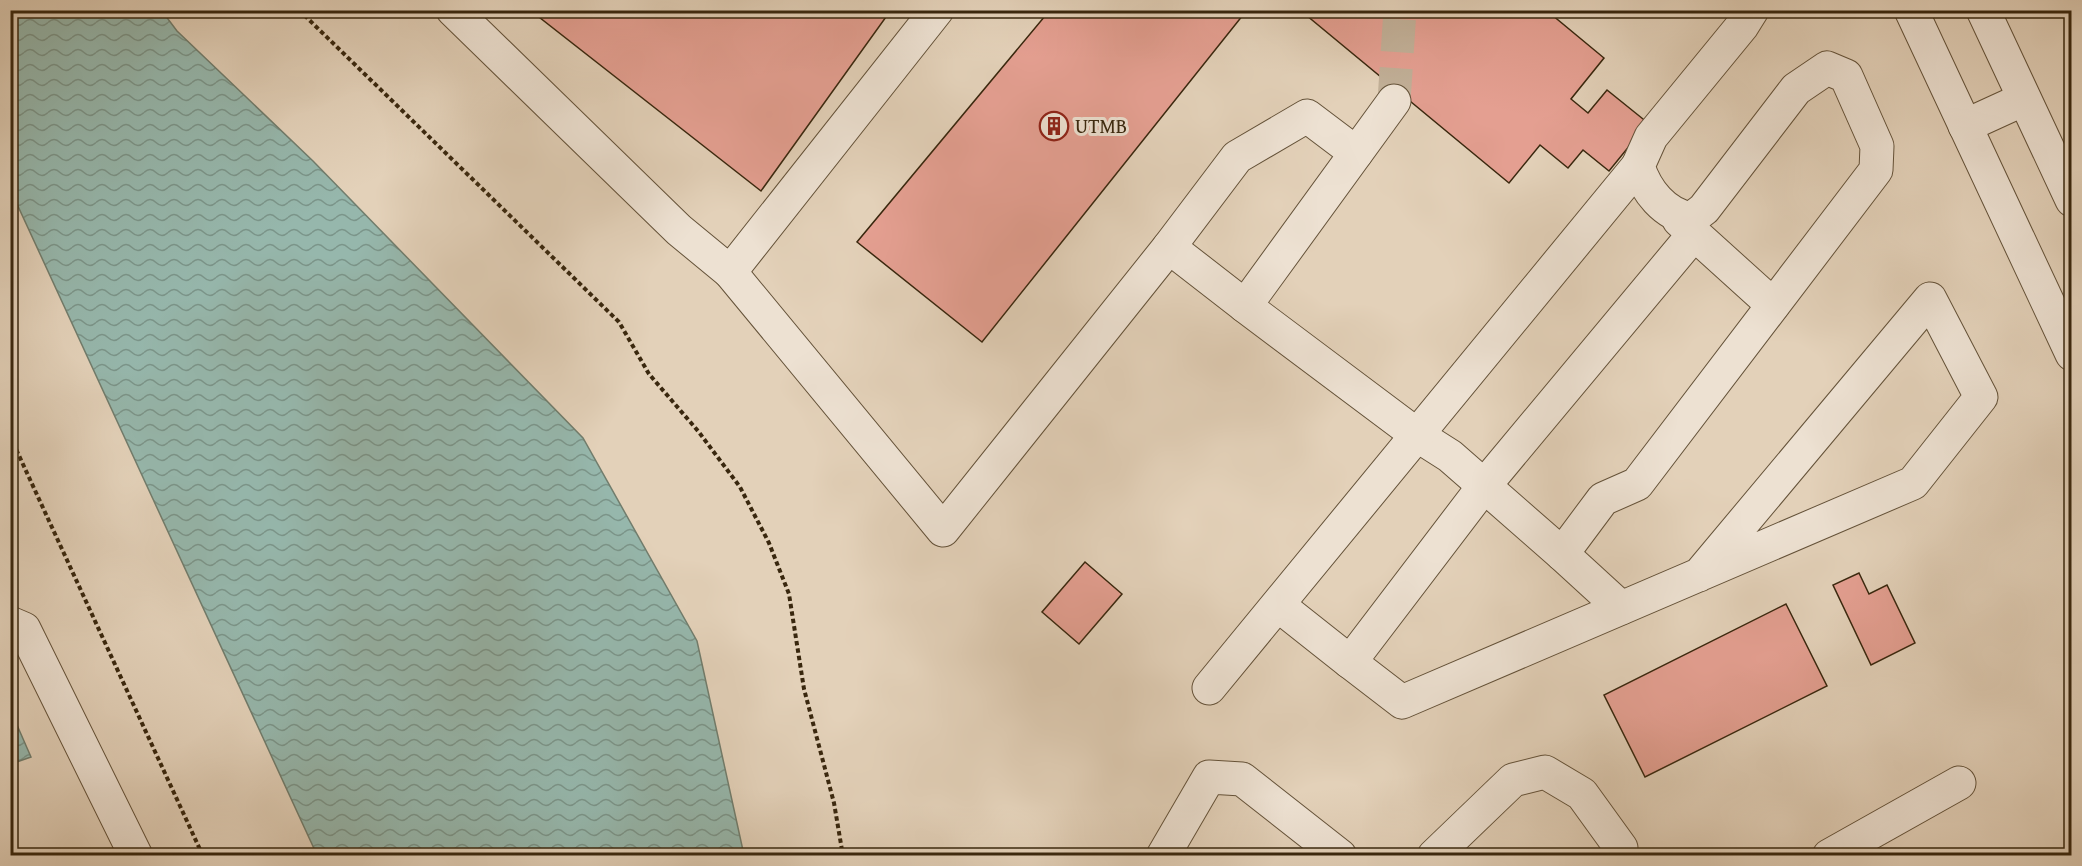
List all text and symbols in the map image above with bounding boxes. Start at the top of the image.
building icon: UTMB [1038,110,1070,142]
place label: UTMB [1075,111,1127,140]

